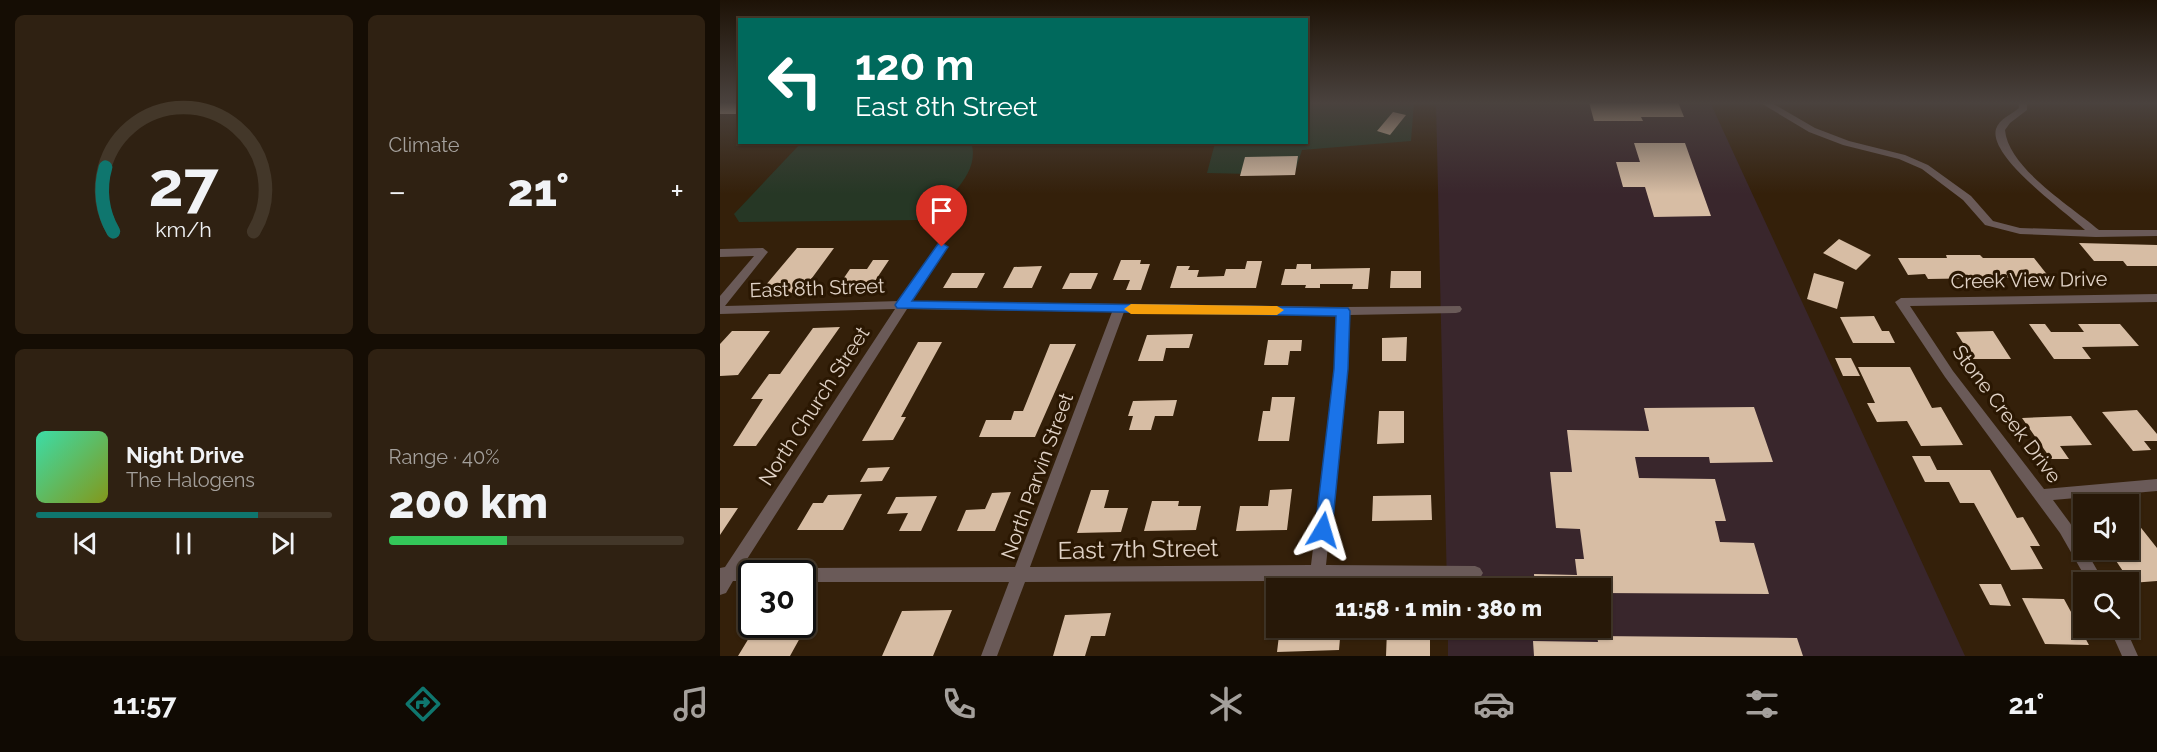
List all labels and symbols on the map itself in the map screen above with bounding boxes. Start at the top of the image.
pin [916,185,967,247]
street label: Creek View Drive [1950,267,2108,293]
street label: East 8th Street [749,274,885,302]
street label: North Church Street [754,322,875,490]
street label: Stone Creek Drive [1947,340,2067,488]
street label: North Parvin Street [996,389,1078,562]
position arrow [1291,498,1355,562]
street label: East 7th Street [1057,533,1219,565]
speed limit sign: 30 [738,560,816,638]

